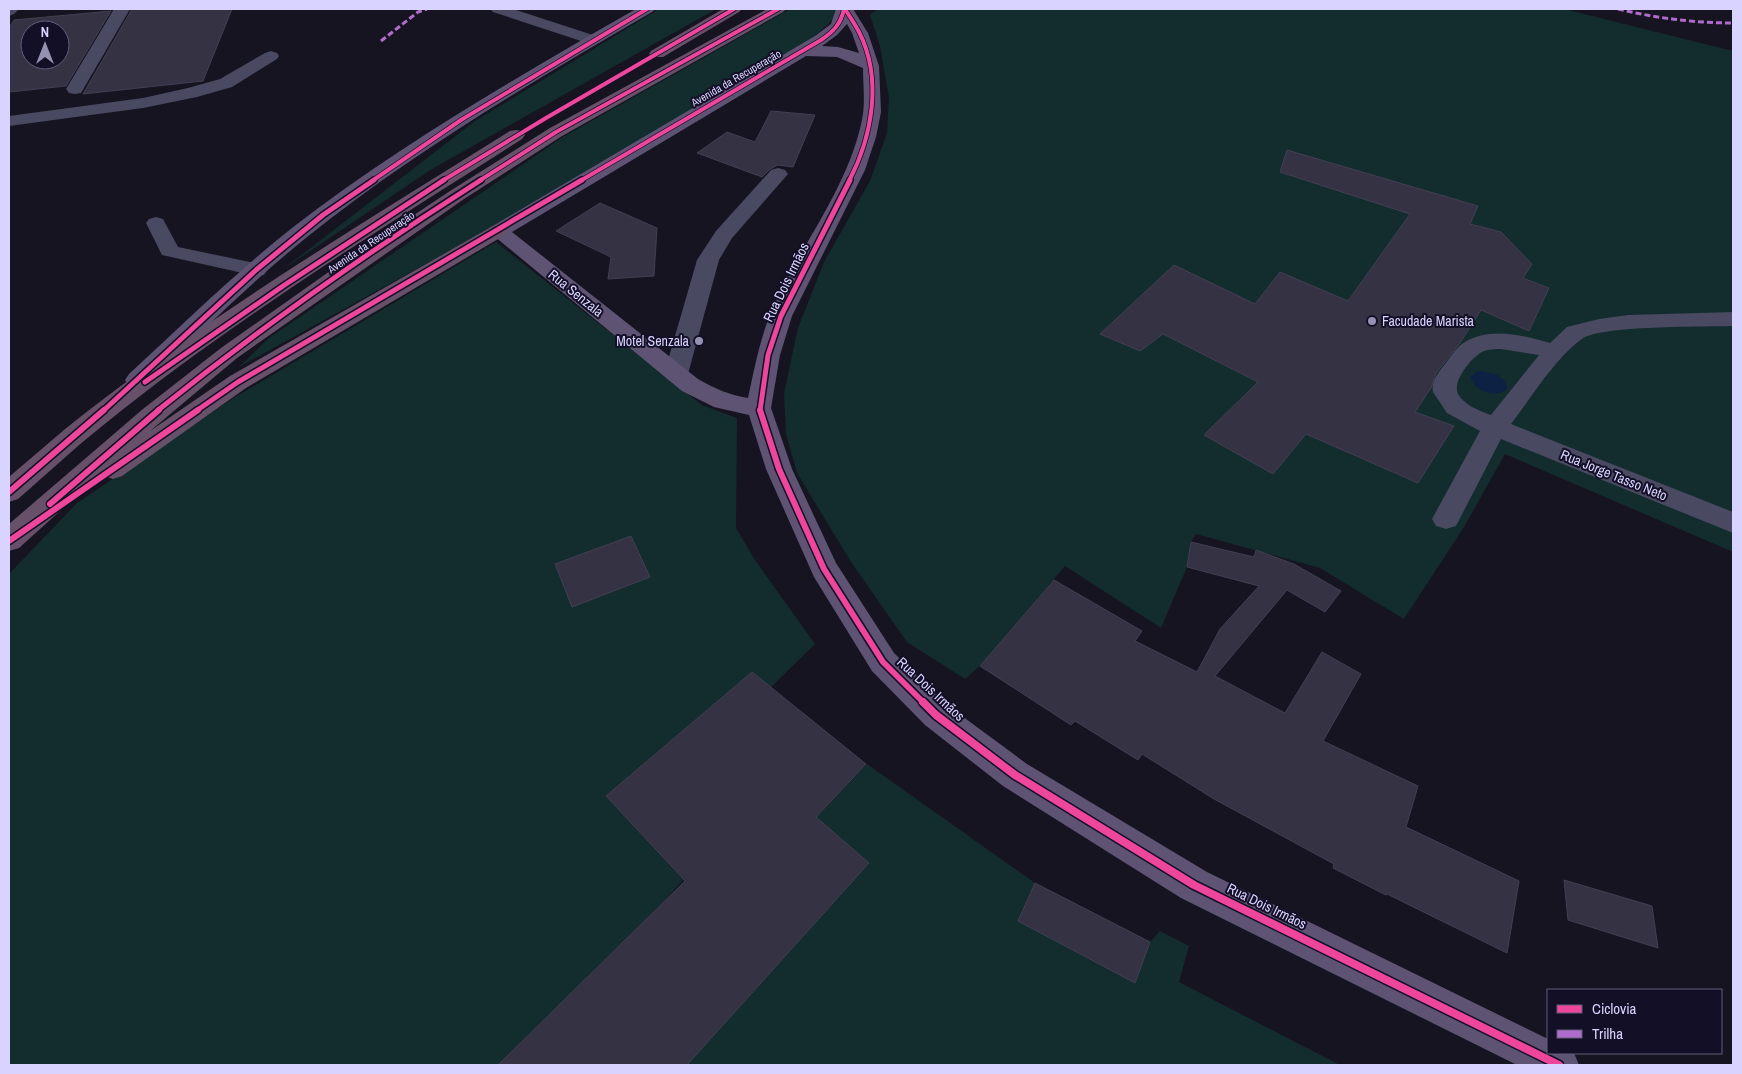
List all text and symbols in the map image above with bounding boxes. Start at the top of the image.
north arrow [20,20,70,70]
text: N [41,23,49,41]
street label: Avenida da Recuperação [688,47,784,110]
street label: Avenida da Recuperação [324,208,417,277]
street label: Rua Dois Irmãos [759,239,813,325]
street label: Rua Senzala [545,265,608,321]
place label: Facudade Marista [1382,312,1475,330]
marker: Facudade Marista [1366,315,1378,327]
place label: Motel Senzala [616,332,690,350]
marker: Motel Senzala [693,335,705,347]
street label: Rua Jorge Tasso Neto [1558,445,1670,505]
street label: Rua Dois Irmãos [893,653,969,725]
street label: Rua Dois Irmãos [1224,879,1310,933]
legend [1547,989,1722,1054]
text: Ciclovia [1592,998,1637,1019]
text: Trilha [1592,1023,1623,1044]

